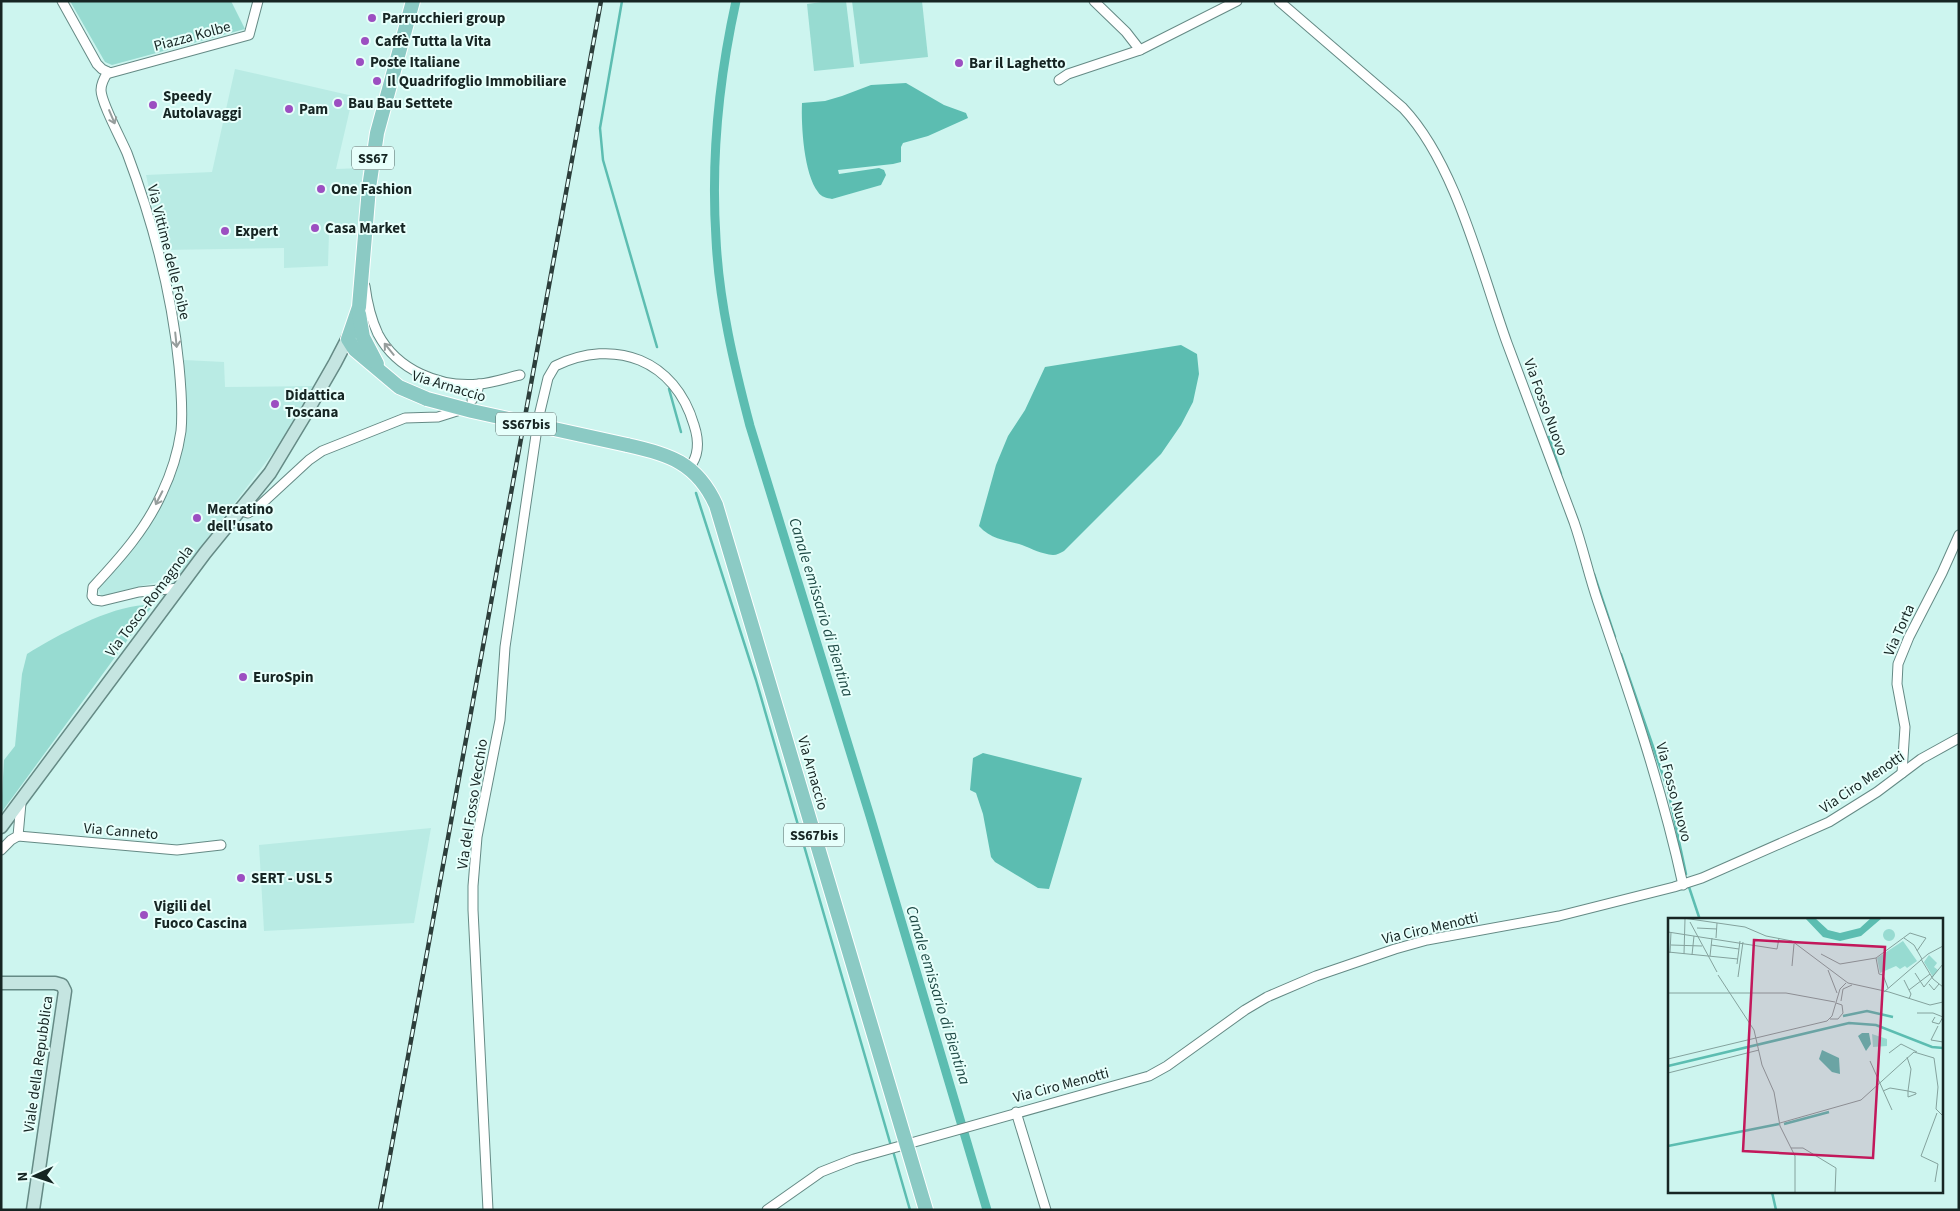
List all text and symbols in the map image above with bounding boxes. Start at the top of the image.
place label: Parrucchieri group [382,8,506,29]
marker: Parrucchieri group [366,12,378,24]
street label: Piazza Kolbe [151,16,233,57]
place label: Caffè Tutta la Vita [375,31,491,52]
marker: Caffè Tutta la Vita [359,35,371,47]
place label: Poste Italiane [370,52,460,73]
place label: Bar il Laghetto [969,53,1066,74]
marker: Poste Italiane [354,56,366,68]
marker: Bar il Laghetto [953,57,965,69]
place label: Il Quadrifoglio Immobiliare [387,71,567,92]
marker: Il Quadrifoglio Immobiliare [371,75,383,87]
place label: Speedy Autolavaggi [162,86,242,124]
place label: Bau Bau Settete [348,93,453,114]
marker: Bau Bau Settete [332,97,344,109]
marker: Speedy Autolavaggi [147,99,159,111]
place label: Pam [299,99,328,120]
marker: Pam [283,103,295,115]
one-way arrow [107,109,117,124]
road number: SS67 [352,146,394,170]
place label: One Fashion [331,179,412,200]
street label: Via Vittime delle Foibe [142,182,195,322]
marker: One Fashion [315,183,327,195]
place label: Casa Market [325,218,406,239]
place label: Expert [235,221,279,242]
marker: Casa Market [309,222,321,234]
marker: Expert [219,225,231,237]
one-way arrow [171,332,181,348]
one-way arrow [383,343,394,356]
street label: Via Fosso Nuovo [1518,356,1573,459]
street label: Via Arnaccio [409,365,488,408]
place label: Didattica Toscana [285,385,345,423]
marker: Didattica Toscana [269,398,281,410]
road number: SS67bis [496,412,556,436]
one-way arrow [154,491,164,506]
place label: Mercatino dell'usato [207,499,273,537]
marker: Mercatino dell'usato [191,512,203,524]
water label: Canale emissario di Bientina [783,515,859,700]
street label: Via Tosco-Romagnola [101,541,198,661]
street label: Via Torta [1879,601,1920,659]
place label: EuroSpin [253,667,314,688]
marker: EuroSpin [237,671,249,683]
street label: Via Arnaccio [792,734,833,813]
street label: Via del Fosso Vecchio [452,737,493,871]
street label: Via Fosso Nuovo [1650,740,1697,844]
street label: Via Ciro Menotti [1816,746,1909,819]
street label: Via Canneto [83,818,159,845]
road number: SS67bis [784,824,844,846]
place label: SERT - USL 5 [251,868,333,889]
marker: SERT - USL 5 [235,872,247,884]
place label: Vigili del Fuoco Cascina [153,896,247,934]
water label: Canale emissario di Bientina [900,903,976,1088]
street label: Via Ciro Menotti [1380,907,1480,950]
marker: Vigili del Fuoco Cascina [138,909,150,921]
inset map [1668,918,1942,1194]
street label: Viale della Repubblica [19,994,58,1134]
street label: Via Ciro Menotti [1011,1063,1111,1108]
north arrow [10,1151,60,1201]
text: N [13,1171,33,1182]

